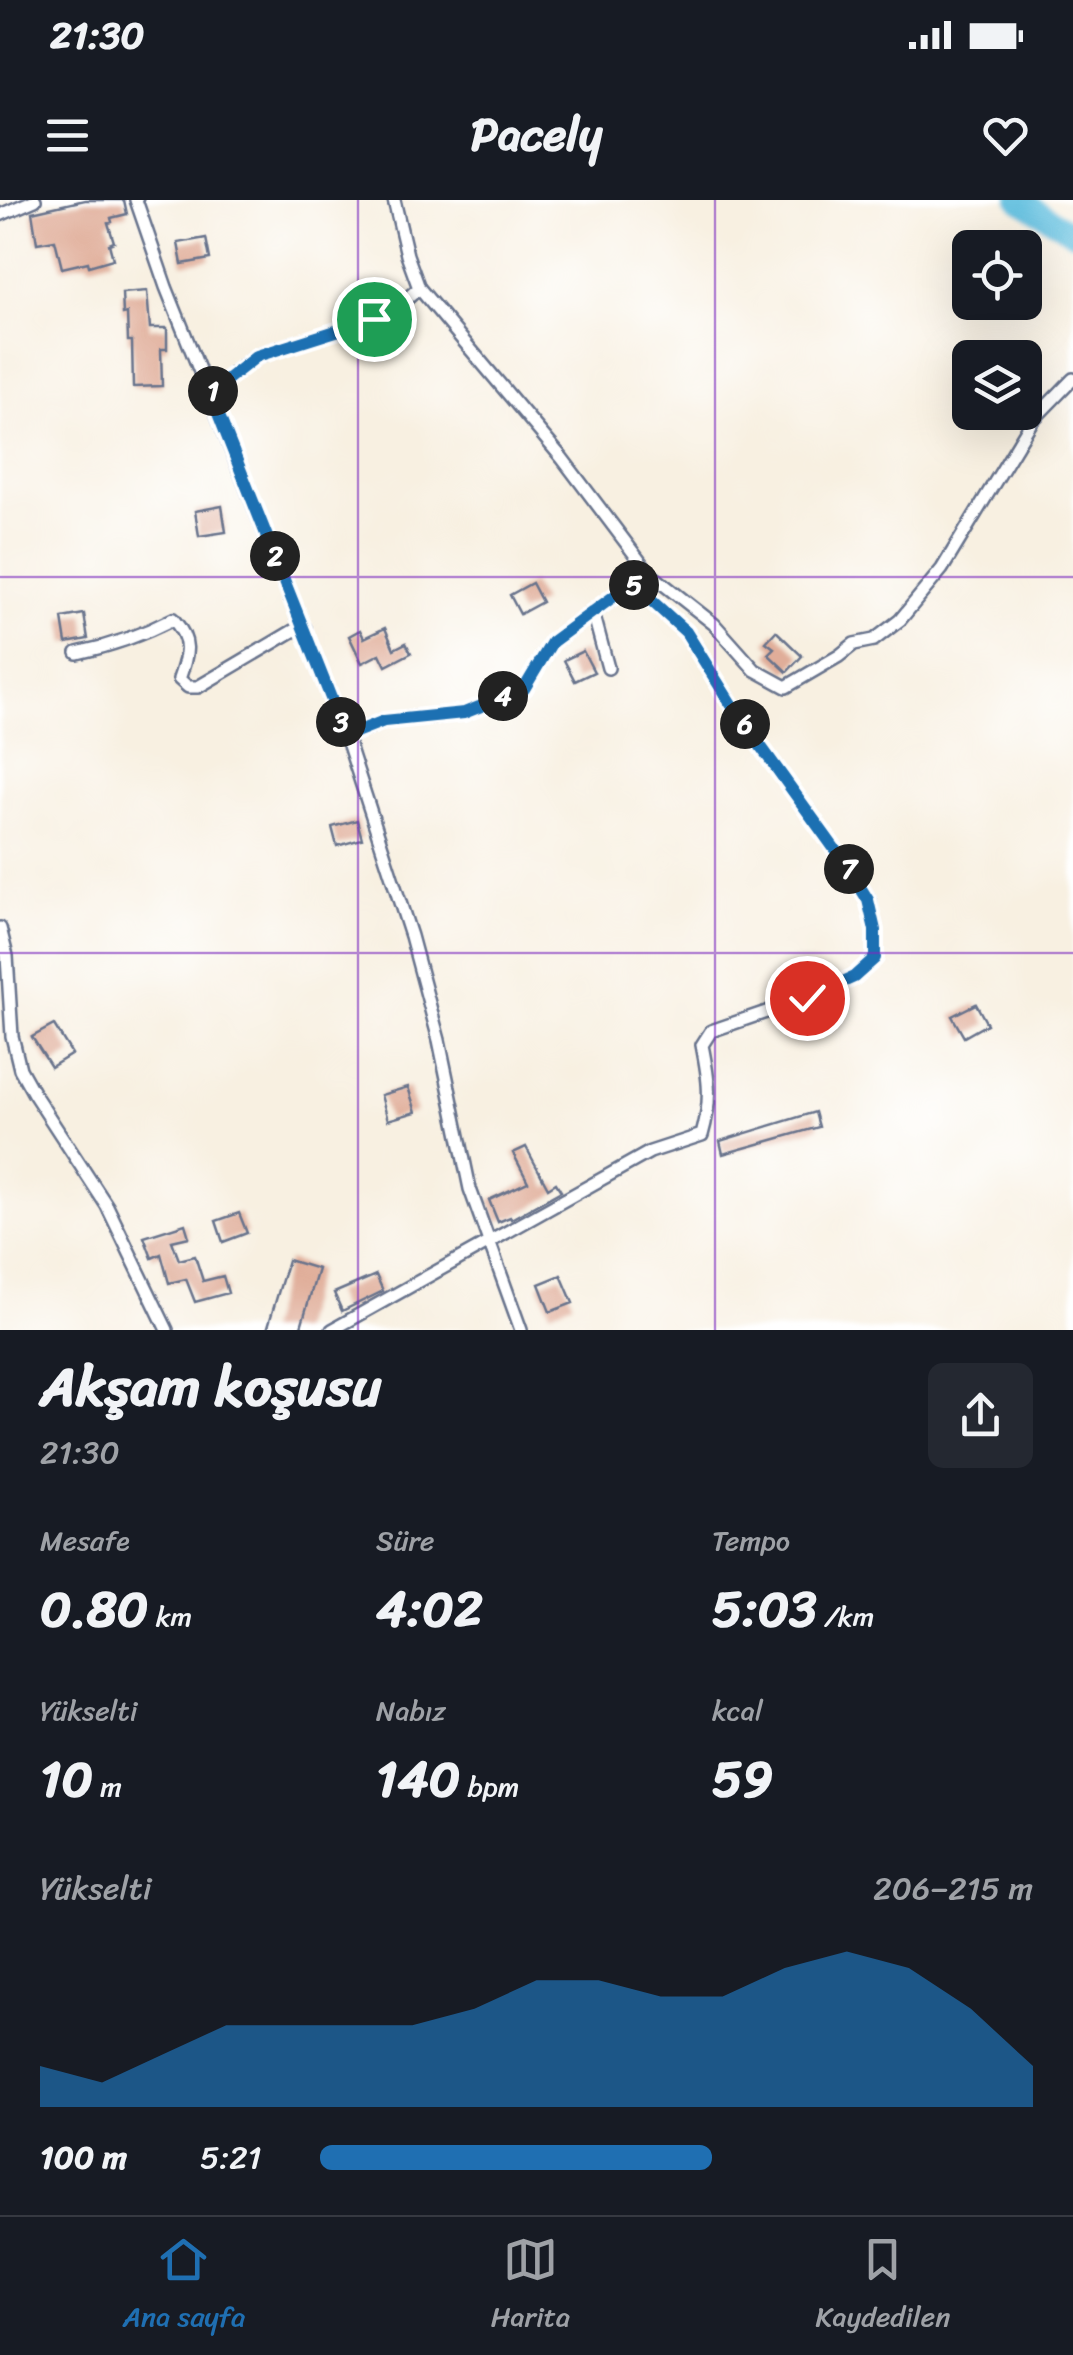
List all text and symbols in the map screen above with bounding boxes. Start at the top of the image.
text: 21:30 [50,2,145,69]
text: Pacely [471,95,602,175]
icon: menu [40,108,95,163]
icon: heart [978,108,1033,163]
map controls [952,230,1042,430]
button: locate [952,230,1042,320]
pin [332,277,417,362]
icon: arrive [347,292,402,347]
button: layers [952,340,1042,430]
pin: 1 [188,366,238,416]
text: 1 [207,366,219,415]
pin: 2 [250,531,300,581]
text: 2 [267,531,283,580]
pin: 5 [609,560,659,610]
text: 5 [625,560,643,609]
pin: 4 [478,671,528,721]
text: 4 [494,671,512,720]
pin: 3 [316,697,366,747]
text: 3 [333,697,349,746]
pin: 6 [720,699,770,749]
text: 6 [737,699,753,748]
pin: 7 [824,844,874,894]
text: 7 [841,844,857,893]
pin [765,956,850,1041]
icon: check [780,971,835,1026]
text: Akşam koşusu [40,1338,381,1435]
button: share [928,1363,1033,1468]
text: 21:30 [40,1424,120,1481]
text: Mesafe [40,1516,130,1565]
text: Süre [376,1516,434,1565]
text: Tempo [712,1516,790,1565]
text: 0.80 [40,1565,148,1654]
text: 4:02 [376,1565,483,1654]
text: 5:03 [712,1565,817,1654]
text: km [148,1592,192,1641]
text: /km [817,1592,874,1641]
text: Yükselti [40,1686,138,1735]
text: Nabız [376,1686,446,1735]
text: kcal [712,1686,763,1735]
text: 10 [40,1735,93,1824]
text: 140 [376,1735,460,1824]
text: 59 [712,1735,773,1824]
text: m [93,1762,122,1811]
text: bpm [460,1762,519,1811]
text: Yükselti [40,1860,152,1917]
text: 206–215 m [873,1860,1033,1917]
text: 100 m [40,2129,127,2186]
text: 5:21 [200,2129,261,2186]
tab: Ana sayfa [123,2232,245,2341]
tab: Harita [491,2232,570,2341]
tab: Kaydedilen [816,2232,950,2341]

